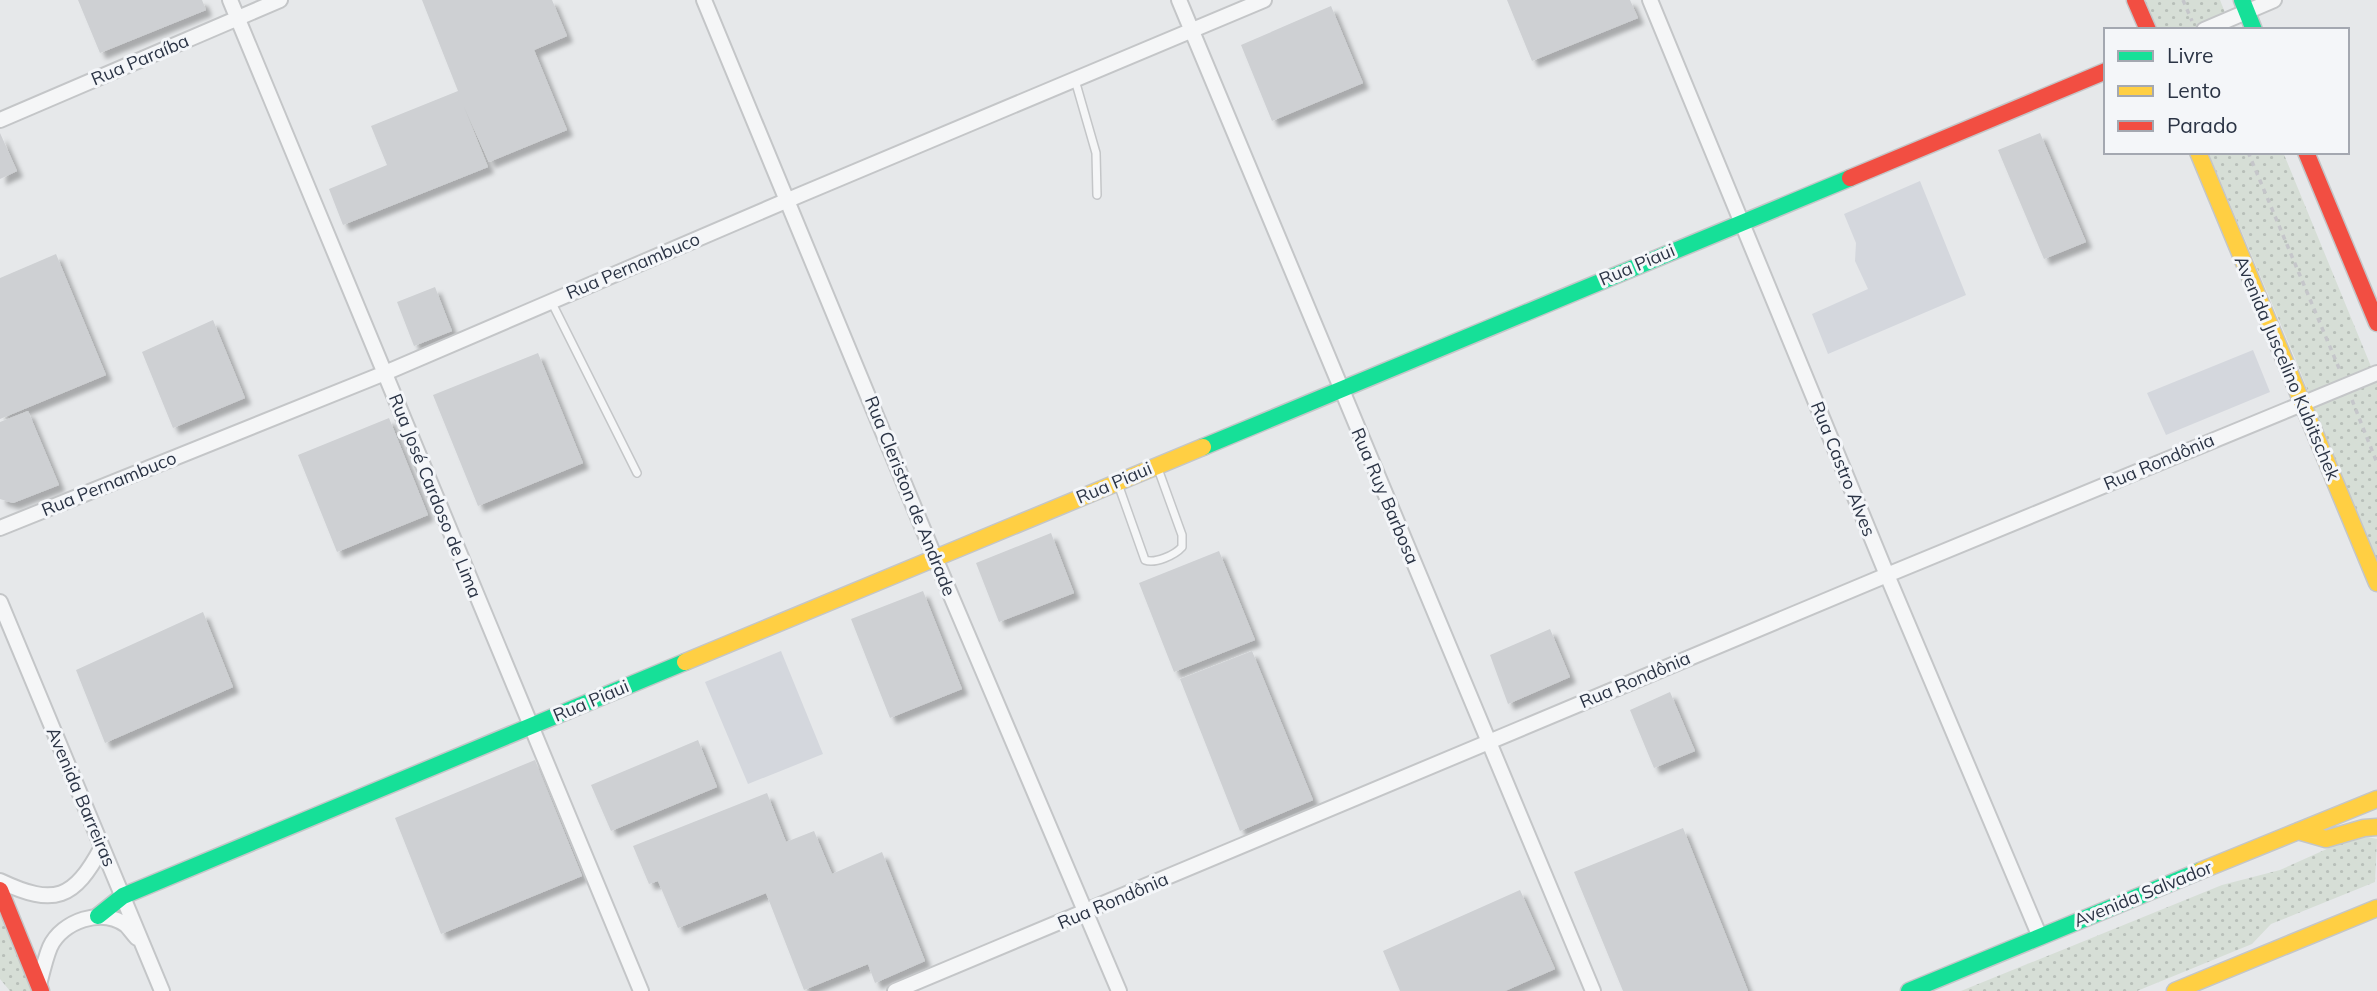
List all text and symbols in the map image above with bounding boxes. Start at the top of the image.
legend [2104,28,2349,154]
street label: Rua Paraíba [88,29,192,90]
text: Livre [2167,42,2214,68]
text: Lento [2167,77,2221,103]
text: Parado [2167,112,2237,138]
street label: Rua Pernambuco [562,227,703,304]
street label: Rua Piaui [1596,238,1678,291]
street label: Avenida Juscelino Kubitschek [2230,252,2345,484]
street label: Rua José Cardoso de Lima [384,390,487,601]
street label: Rua Cleriston de Andrade [860,392,961,599]
street label: Rua Castro Alves [1806,398,1881,540]
street label: Rua Ruy Barbosa [1346,424,1425,567]
street label: Rua Rondônia [2100,428,2218,495]
street label: Rua Pernambuco [38,446,180,521]
street label: Rua Piaui [1073,456,1155,509]
street label: Rua Rondônia [1576,646,1694,713]
street label: Rua Piaui [550,674,632,727]
street label: Avenida Barreiras [42,724,121,870]
street label: Avenida Salvador [2070,855,2216,932]
street label: Rua Rondônia [1054,867,1172,934]

